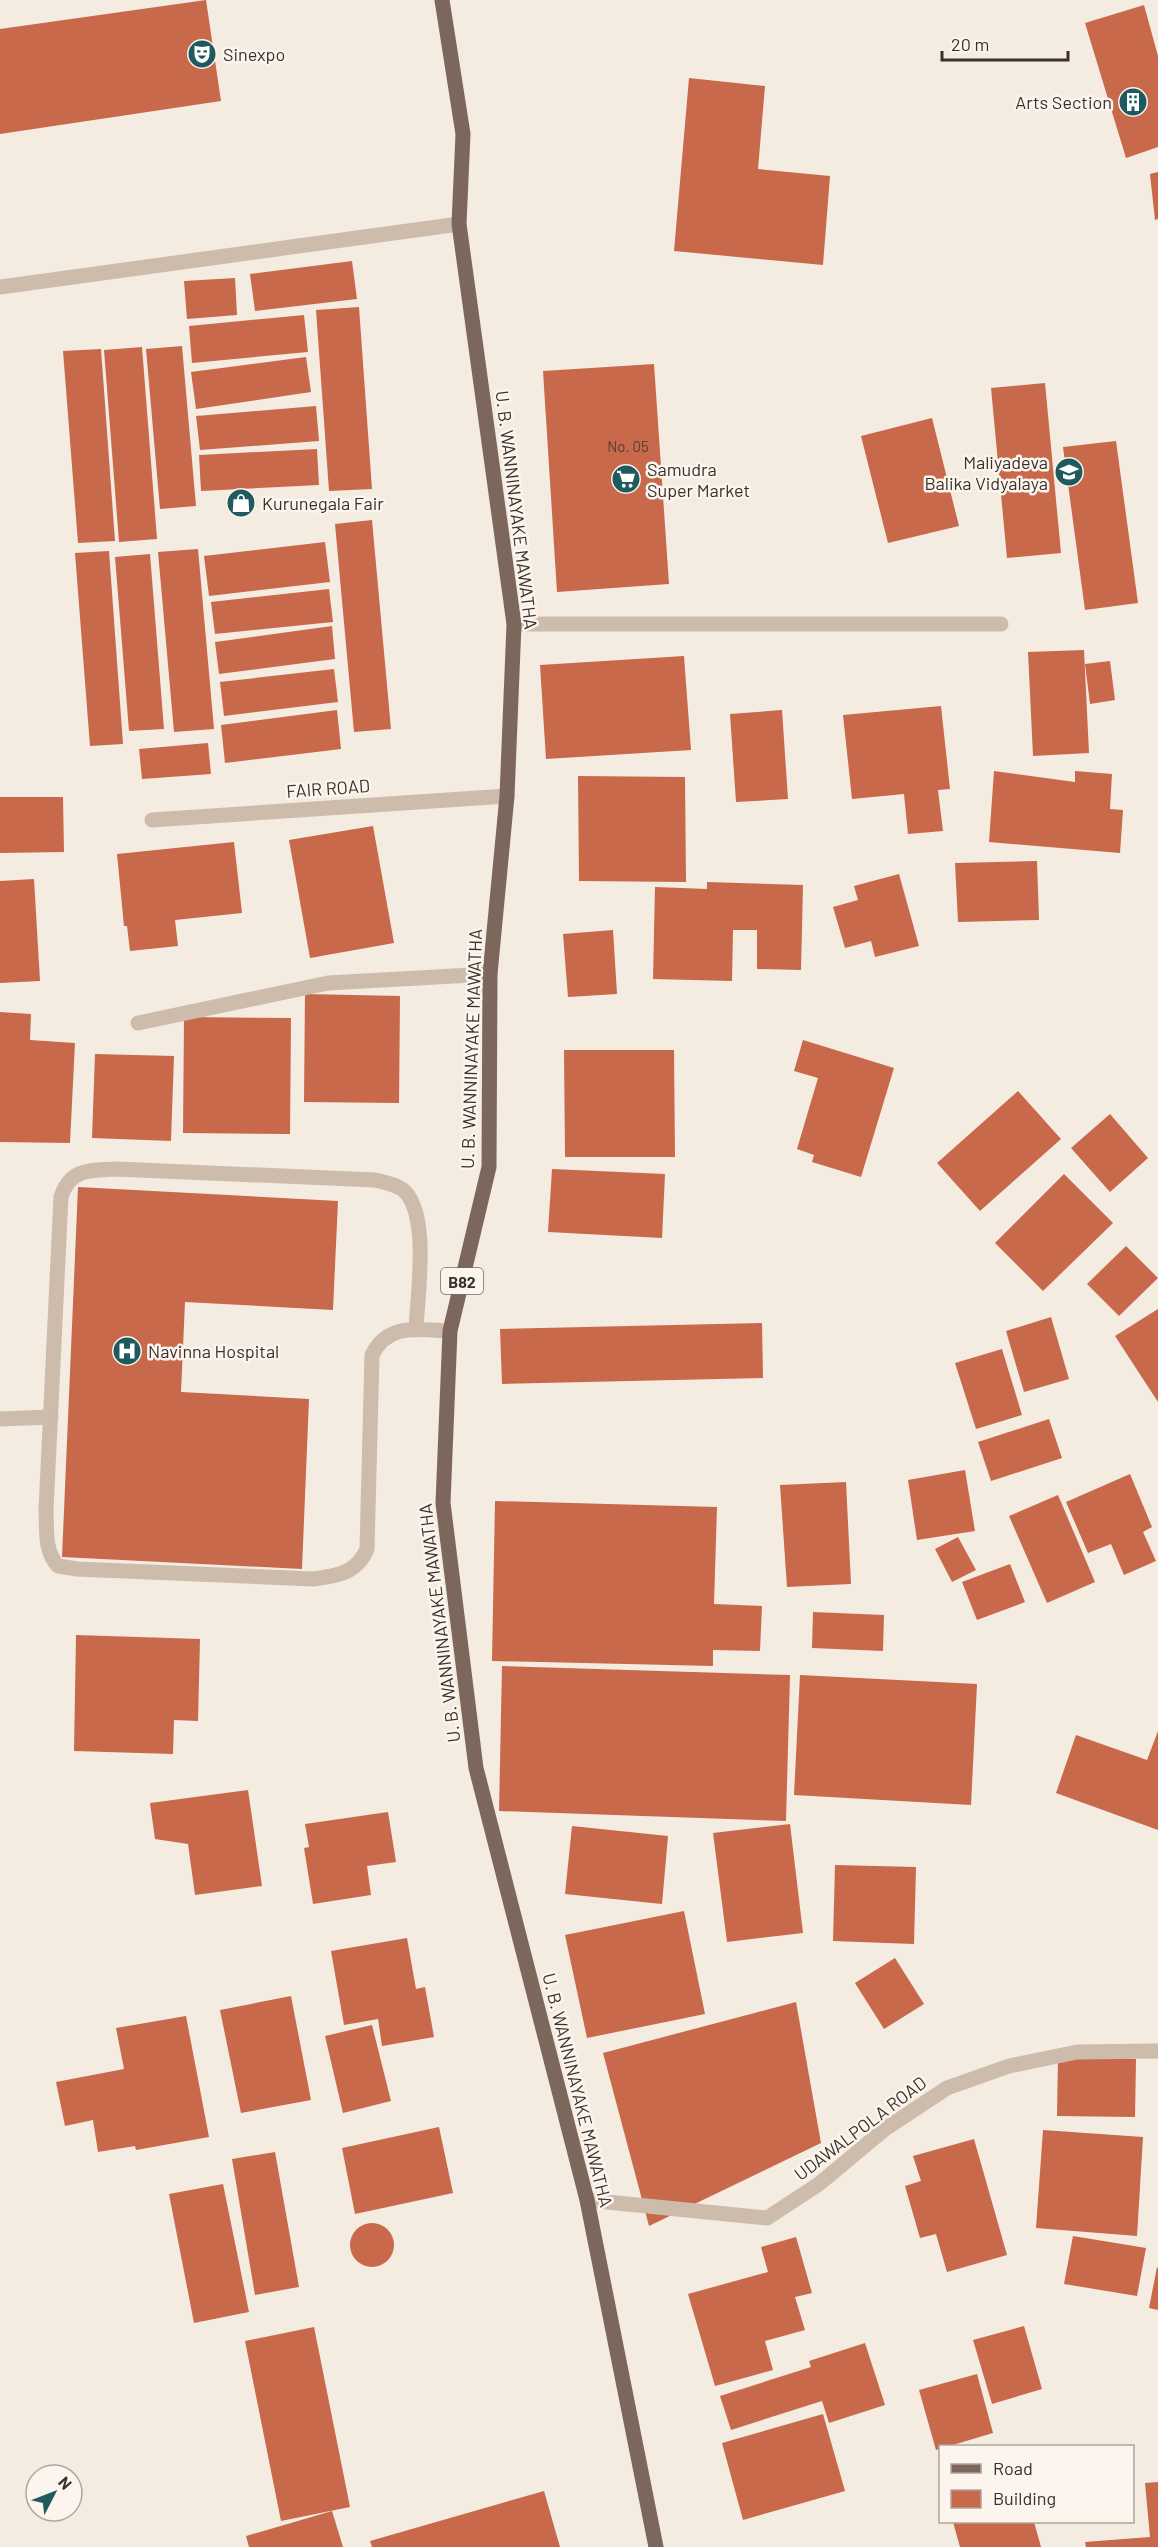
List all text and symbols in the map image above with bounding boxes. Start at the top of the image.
scale bar [942,24,1068,62]
text: 20 m [951,33,989,55]
theatre icon: Sinexpo [186,38,218,70]
place label: Sinexpo [223,43,285,65]
building icon: Arts Section [1117,86,1149,118]
place label: Arts Section [1015,91,1112,113]
street label: U. B. WANNINAYAKE MAWATHA [491,389,543,631]
house number: No. 05 [607,437,649,455]
place label: Maliyadeva Balika Vidyalaya [924,451,1048,494]
school or university icon: Maliyadeva Balika Vidyalaya [1053,456,1085,488]
place label: Samudra Super Market [647,458,750,501]
supermarket icon: Samudra Super Market [610,463,642,495]
shop icon: Kurunegala Fair [225,487,257,519]
place label: Kurunegala Fair [262,492,384,514]
street label: FAIR ROAD [285,774,371,802]
street label: U. B. WANNINAYAKE MAWATHA [456,928,486,1169]
road number: B82 [441,1268,483,1294]
hospital icon: Navinna Hospital [111,1335,143,1367]
place label: Navinna Hospital [148,1340,279,1362]
street label: U. B. WANNINAYAKE MAWATHA [413,1502,465,1744]
street label: U. B. WANNINAYAKE MAWATHA [538,1971,618,2209]
street label: UDAWALPOLA ROAD [790,2071,930,2185]
legend [939,2445,1134,2523]
text: Road [993,2457,1033,2479]
north arrow [24,2463,84,2523]
text: N [55,2472,76,2493]
text: Building [993,2487,1056,2509]

